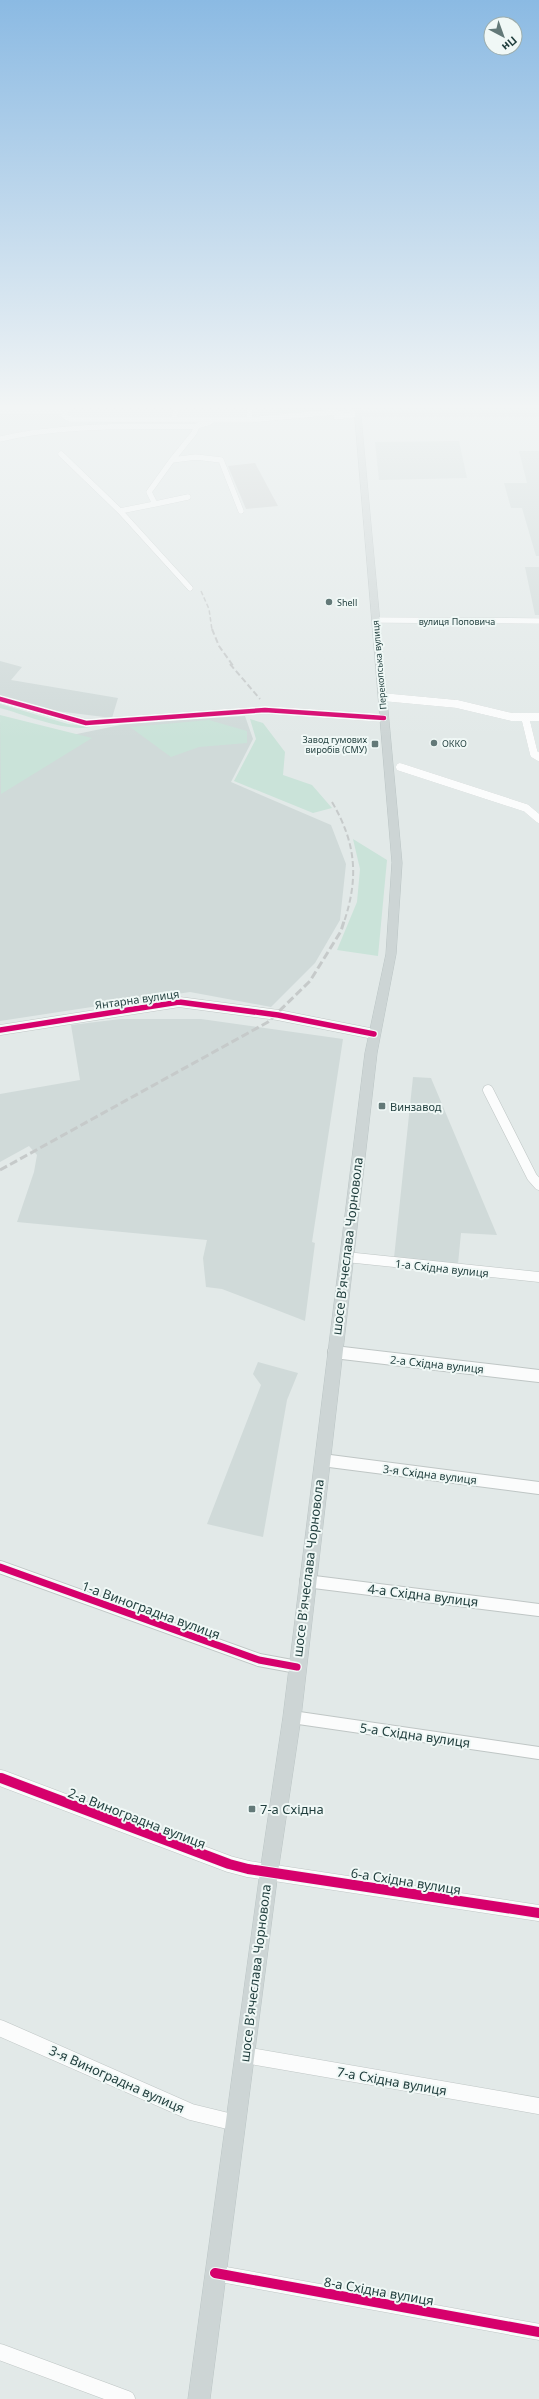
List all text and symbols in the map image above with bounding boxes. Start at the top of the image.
north arrow [483,16,523,56]
text: Пн [499,33,521,55]
place label: Shell [337,596,357,609]
marker: Shell [324,597,334,607]
street label: вулиця Поповича [419,615,495,628]
street label: Перекопська вулиця [369,620,389,710]
place label: Завод гумових виробів (СМУ) [303,733,367,756]
place label: ОККО [442,737,467,750]
marker: ОККО [429,738,439,748]
marker: Завод гумових виробів (СМУ) [370,739,380,749]
street label: Янтарна вулиця [94,986,180,1012]
place label: Винзавод [390,1099,442,1114]
marker: Винзавод [377,1101,387,1111]
street label: шосе В'ячеслава Чорновола [327,1156,367,1336]
street label: 1-а Східна вулиця [394,1256,490,1280]
street label: 2-а Східна вулиця [389,1352,485,1376]
street label: 3-я Східна вулиця [382,1461,478,1487]
street label: шосе В'ячеслава Чорновола [288,1478,328,1658]
street label: 1-а Виноградна вулиця [79,1577,223,1643]
street label: 4-а Східна вулиця [367,1579,479,1611]
street label: 5-а Східна вулиця [359,1718,471,1752]
street label: 2-а Виноградна вулиця [66,1783,208,1853]
place label: 7-а Східна [260,1800,324,1818]
marker: 7-а Східна [247,1804,257,1814]
street label: 6-а Східна вулиця [350,1863,462,1899]
street label: шосе В'ячеслава Чорновола [235,1883,275,2063]
street label: 3-я Виноградна вулиця [46,2041,188,2117]
street label: 7-а Східна вулиця [336,2062,448,2100]
street label: 8-а Східна вулиця [323,2272,435,2310]

